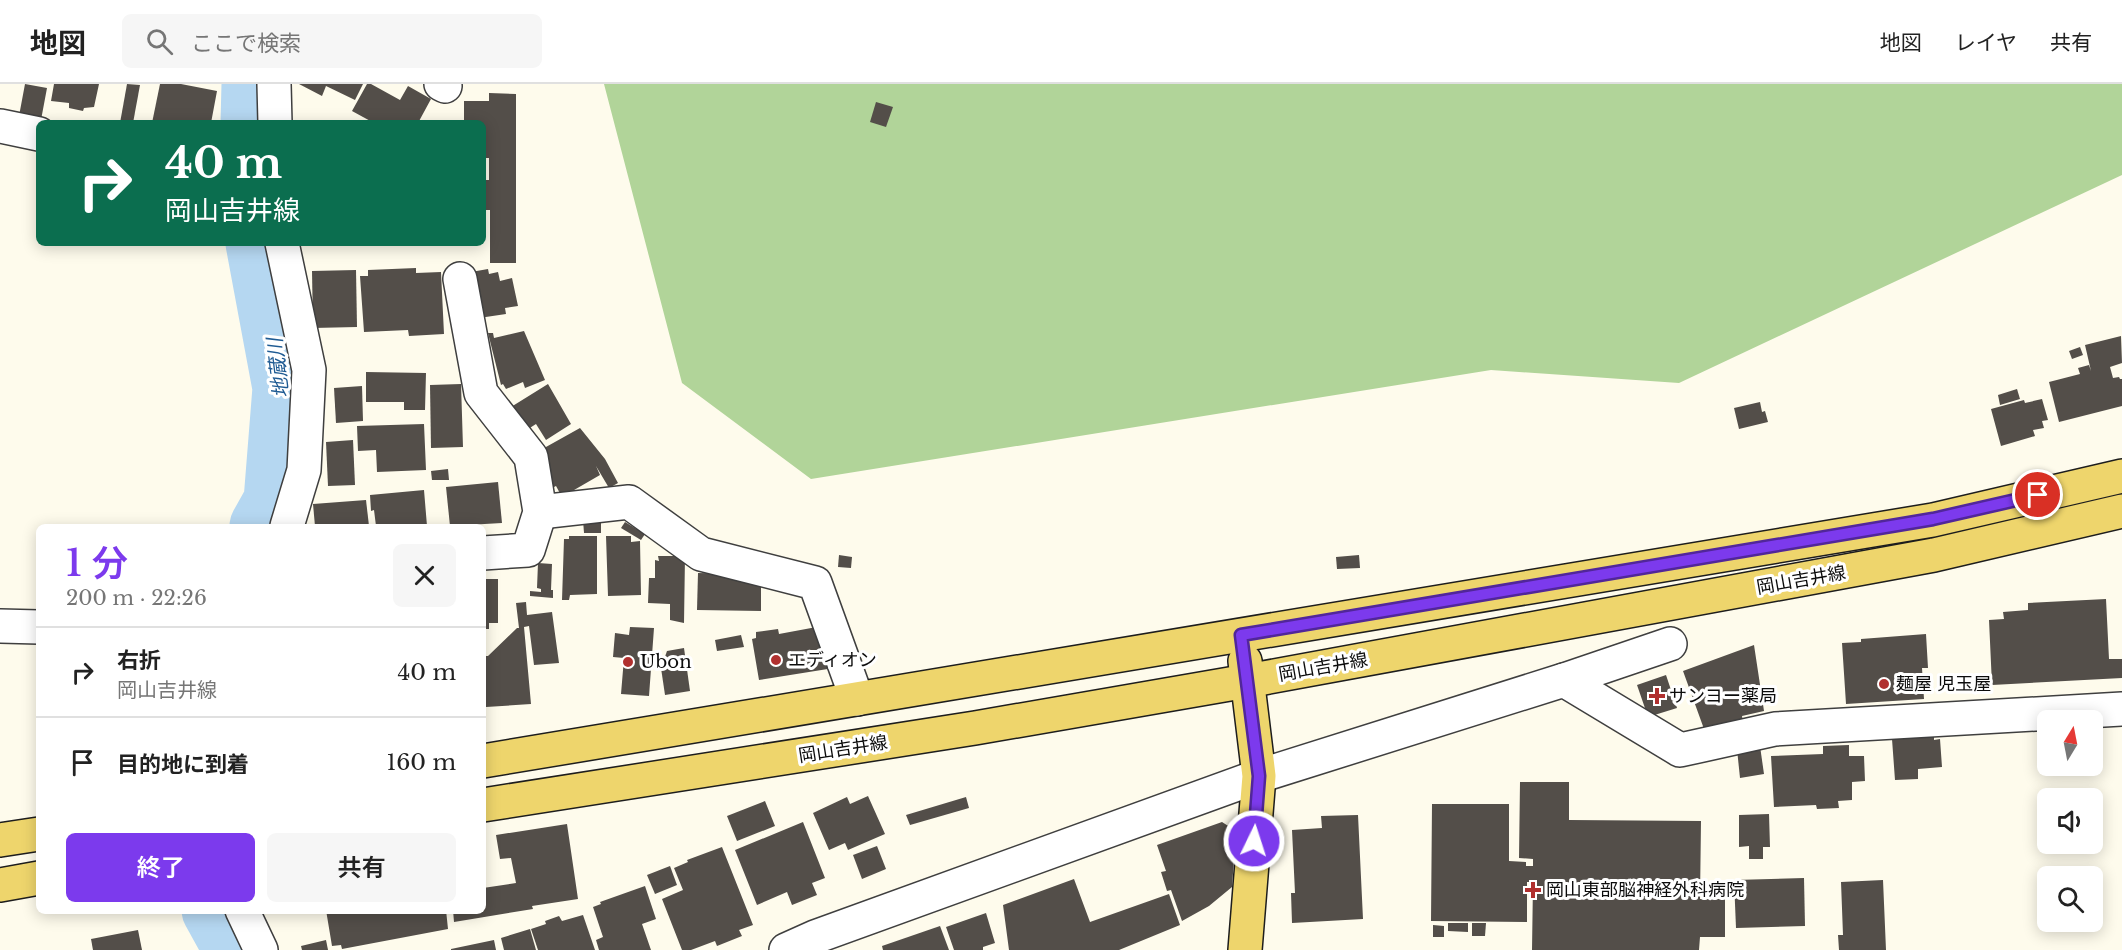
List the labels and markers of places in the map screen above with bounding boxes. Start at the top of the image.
pin [2012,469,2063,520]
place label: エディオン [788,649,877,671]
place label: Ubon [640,651,692,673]
marker: エディオン [769,653,783,667]
marker: Ubon [621,655,635,669]
place label: 麺屋 児玉屋 [1896,673,1991,695]
marker: 麺屋 児玉屋 [1877,677,1891,691]
place label: サンヨー薬局 [1669,685,1777,707]
marker: サンヨー薬局 [1650,689,1664,703]
place label: 岡山東部脳神経外科病院 [1546,879,1744,901]
marker: 岡山東部脳神経外科病院 [1524,881,1542,899]

